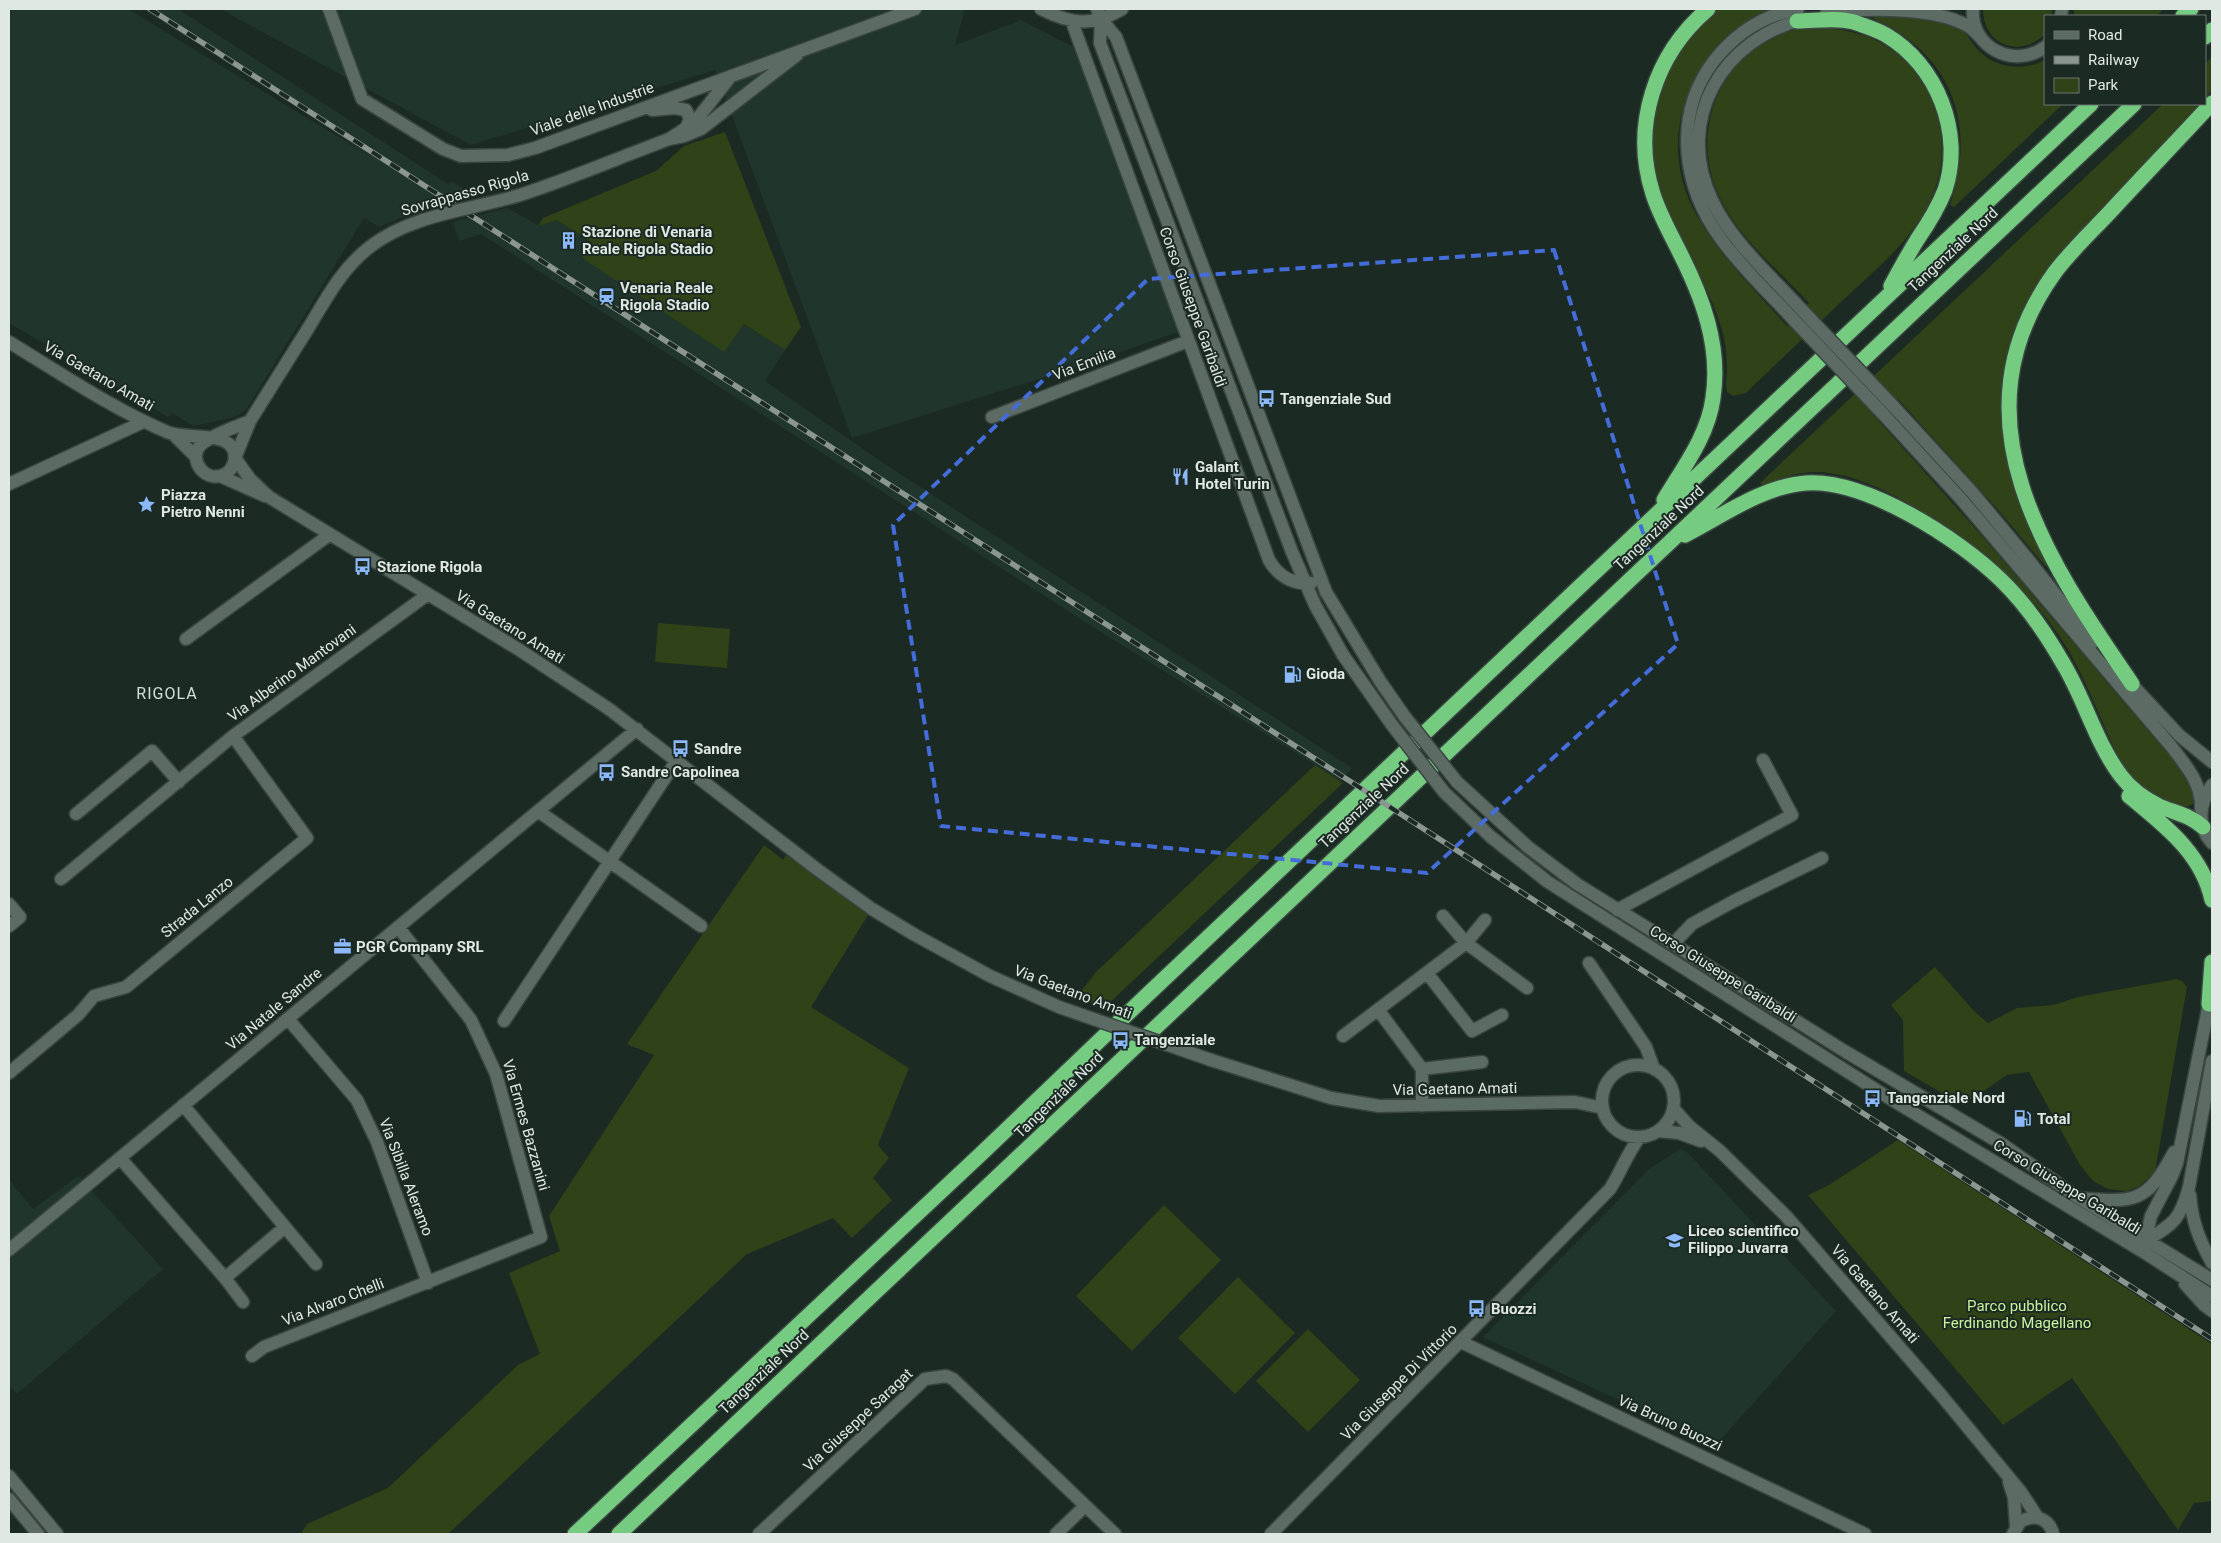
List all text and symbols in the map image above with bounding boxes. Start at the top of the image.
legend [2044,15,2206,105]
text: Road [2088,26,2122,44]
text: Railway [2088,51,2139,69]
text: Park [2088,76,2119,94]
street label: Viale delle Industrie [528,78,656,140]
street label: Sovrappasso Rigola [399,166,531,220]
street label: Tangenziale Nord [1904,204,2002,296]
place label: Stazione di Venaria Reale Rigola Stadio [582,223,713,258]
street label: Corso Giuseppe Garibaldi [1156,224,1230,390]
building icon: Stazione di Venaria Reale Rigola Stadio [558,231,578,251]
place label: Venaria Reale Rigola Stadio [620,279,713,314]
station icon: Venaria Reale Rigola Stadio [596,287,616,307]
street label: Via Gaetano Amati [41,337,157,415]
street label: Via Emilia [1050,344,1118,384]
bus stop icon: Tangenziale Sud [1256,389,1276,409]
place label: Tangenziale Sud [1280,390,1391,408]
place label: Galant Hotel Turin [1195,458,1270,493]
restaurant icon: Galant Hotel Turin [1171,466,1191,486]
street label: Tangenziale Nord [1610,482,1708,574]
place label: Piazza Pietro Nenni [161,486,245,521]
place icon: Piazza Pietro Nenni [137,494,157,514]
bus stop icon: Stazione Rigola [353,557,373,577]
place label: Stazione Rigola [377,558,482,576]
street label: Via Gaetano Amati [452,586,568,668]
street label: Via Alberino Mantovani [224,620,360,726]
fuel station icon: Gioda [1282,664,1302,684]
place label: Gioda [1306,665,1345,683]
district label: RIGOLA [136,684,198,703]
bus stop icon: Sandre [670,739,690,759]
place label: Sandre [694,740,742,758]
street label: Tangenziale Nord [1315,760,1413,852]
bus stop icon: Sandre Capolinea [597,762,617,782]
place label: Sandre Capolinea [621,763,740,781]
street label: Strada Lanzo [157,872,237,942]
street label: Corso Giuseppe Garibaldi [1646,922,1800,1026]
office icon: PGR Company SRL [332,937,352,957]
place label: PGR Company SRL [356,938,484,956]
street label: Via Gaetano Amati [1012,961,1134,1023]
street label: Via Natale Sandre [223,964,325,1054]
bus stop icon: Tangenziale [1110,1030,1130,1050]
place label: Tangenziale [1134,1031,1215,1049]
street label: Tangenziale Nord [1011,1048,1107,1142]
street label: Via Ermes Bazzanini [499,1057,553,1193]
street label: Via Gaetano Amati [1393,1079,1517,1099]
bus stop icon: Tangenziale Nord [1863,1088,1883,1108]
place label: Tangenziale Nord [1887,1089,2005,1107]
fuel station icon: Total [2013,1109,2033,1129]
place label: Total [2037,1110,2071,1128]
street label: Via Sibilla Aleramo [375,1115,437,1239]
street label: Corso Giuseppe Garibaldi [1990,1136,2144,1238]
place label: Liceo scientifico Filippo Juvarra [1688,1222,1799,1257]
school or university icon: Liceo scientifico Filippo Juvarra [1664,1230,1684,1250]
street label: Via Gaetano Amati [1827,1241,1923,1347]
street label: Via Alvaro Chelli [279,1274,387,1330]
park label: Parco pubblico Ferdinando Magellano [1943,1297,2091,1332]
bus stop icon: Buozzi [1467,1299,1487,1319]
place label: Buozzi [1491,1300,1537,1318]
street label: Via Giuseppe Di Vittorio [1337,1320,1461,1444]
street label: Tangenziale Nord [715,1326,813,1418]
street label: Via Giuseppe Saragat [800,1365,916,1475]
street label: Via Bruno Buozzi [1615,1391,1725,1455]

